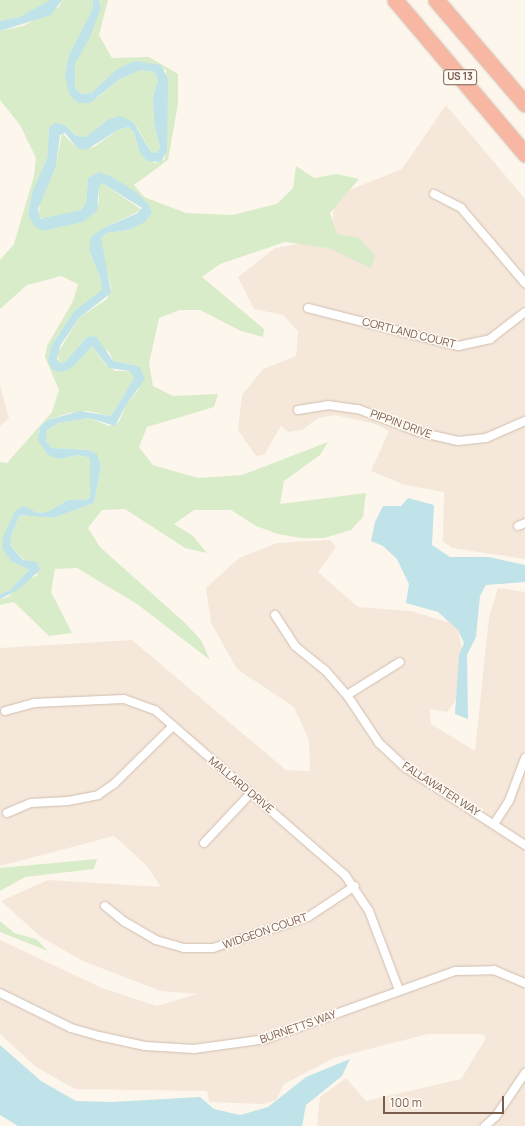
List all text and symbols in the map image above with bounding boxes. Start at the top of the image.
road number: US 13 [443,69,477,85]
street label: CORTLAND COURT [361,315,457,351]
street label: PIPPIN DRIVE [368,407,434,441]
street label: MALLARD DRIVE [206,754,276,816]
street label: FALLAWATER WAY [400,759,482,819]
street label: WIDGEON COURT [221,910,309,952]
street label: BURNETTS WAY [258,1008,338,1046]
scale bar [385,1088,506,1114]
text: 100 m [390,1094,422,1111]

